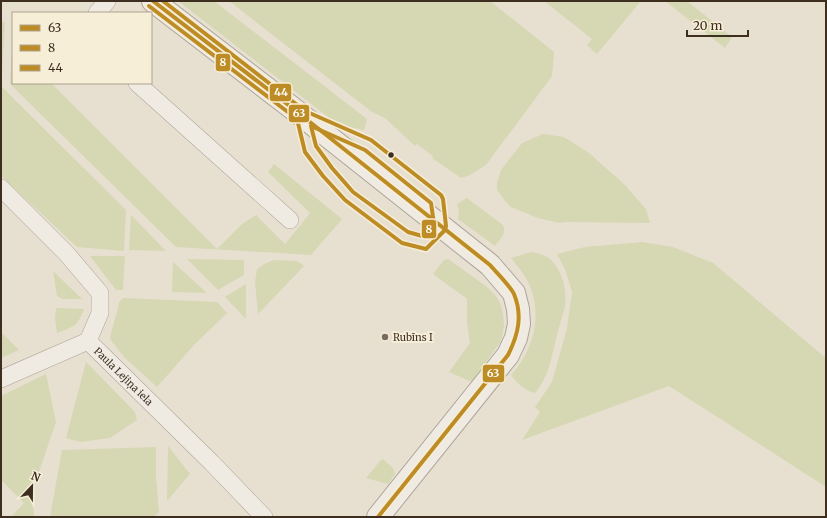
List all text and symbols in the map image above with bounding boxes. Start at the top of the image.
legend [12,12,152,84]
scale bar [687,12,748,38]
text: 20 m [693,18,722,33]
text: 63 [48,20,61,35]
text: 8 [48,40,55,55]
line badge: 8 [215,53,231,72]
text: 8 [220,55,227,69]
text: 44 [48,60,63,75]
line badge: 44 [269,83,292,102]
text: 44 [274,85,288,99]
line badge: 63 [288,104,310,123]
text: 63 [293,106,305,120]
unlabelled marker [386,150,396,160]
line badge: 8 [421,219,437,239]
text: 8 [426,222,433,236]
place label: Rubīns I [393,331,433,344]
marker: Rubīns I [380,332,390,342]
street label: Paula Lejiņa iela [91,345,156,409]
line badge: 63 [482,364,505,383]
text: 63 [487,366,499,380]
north arrow [12,466,52,506]
text: N [29,469,43,485]

